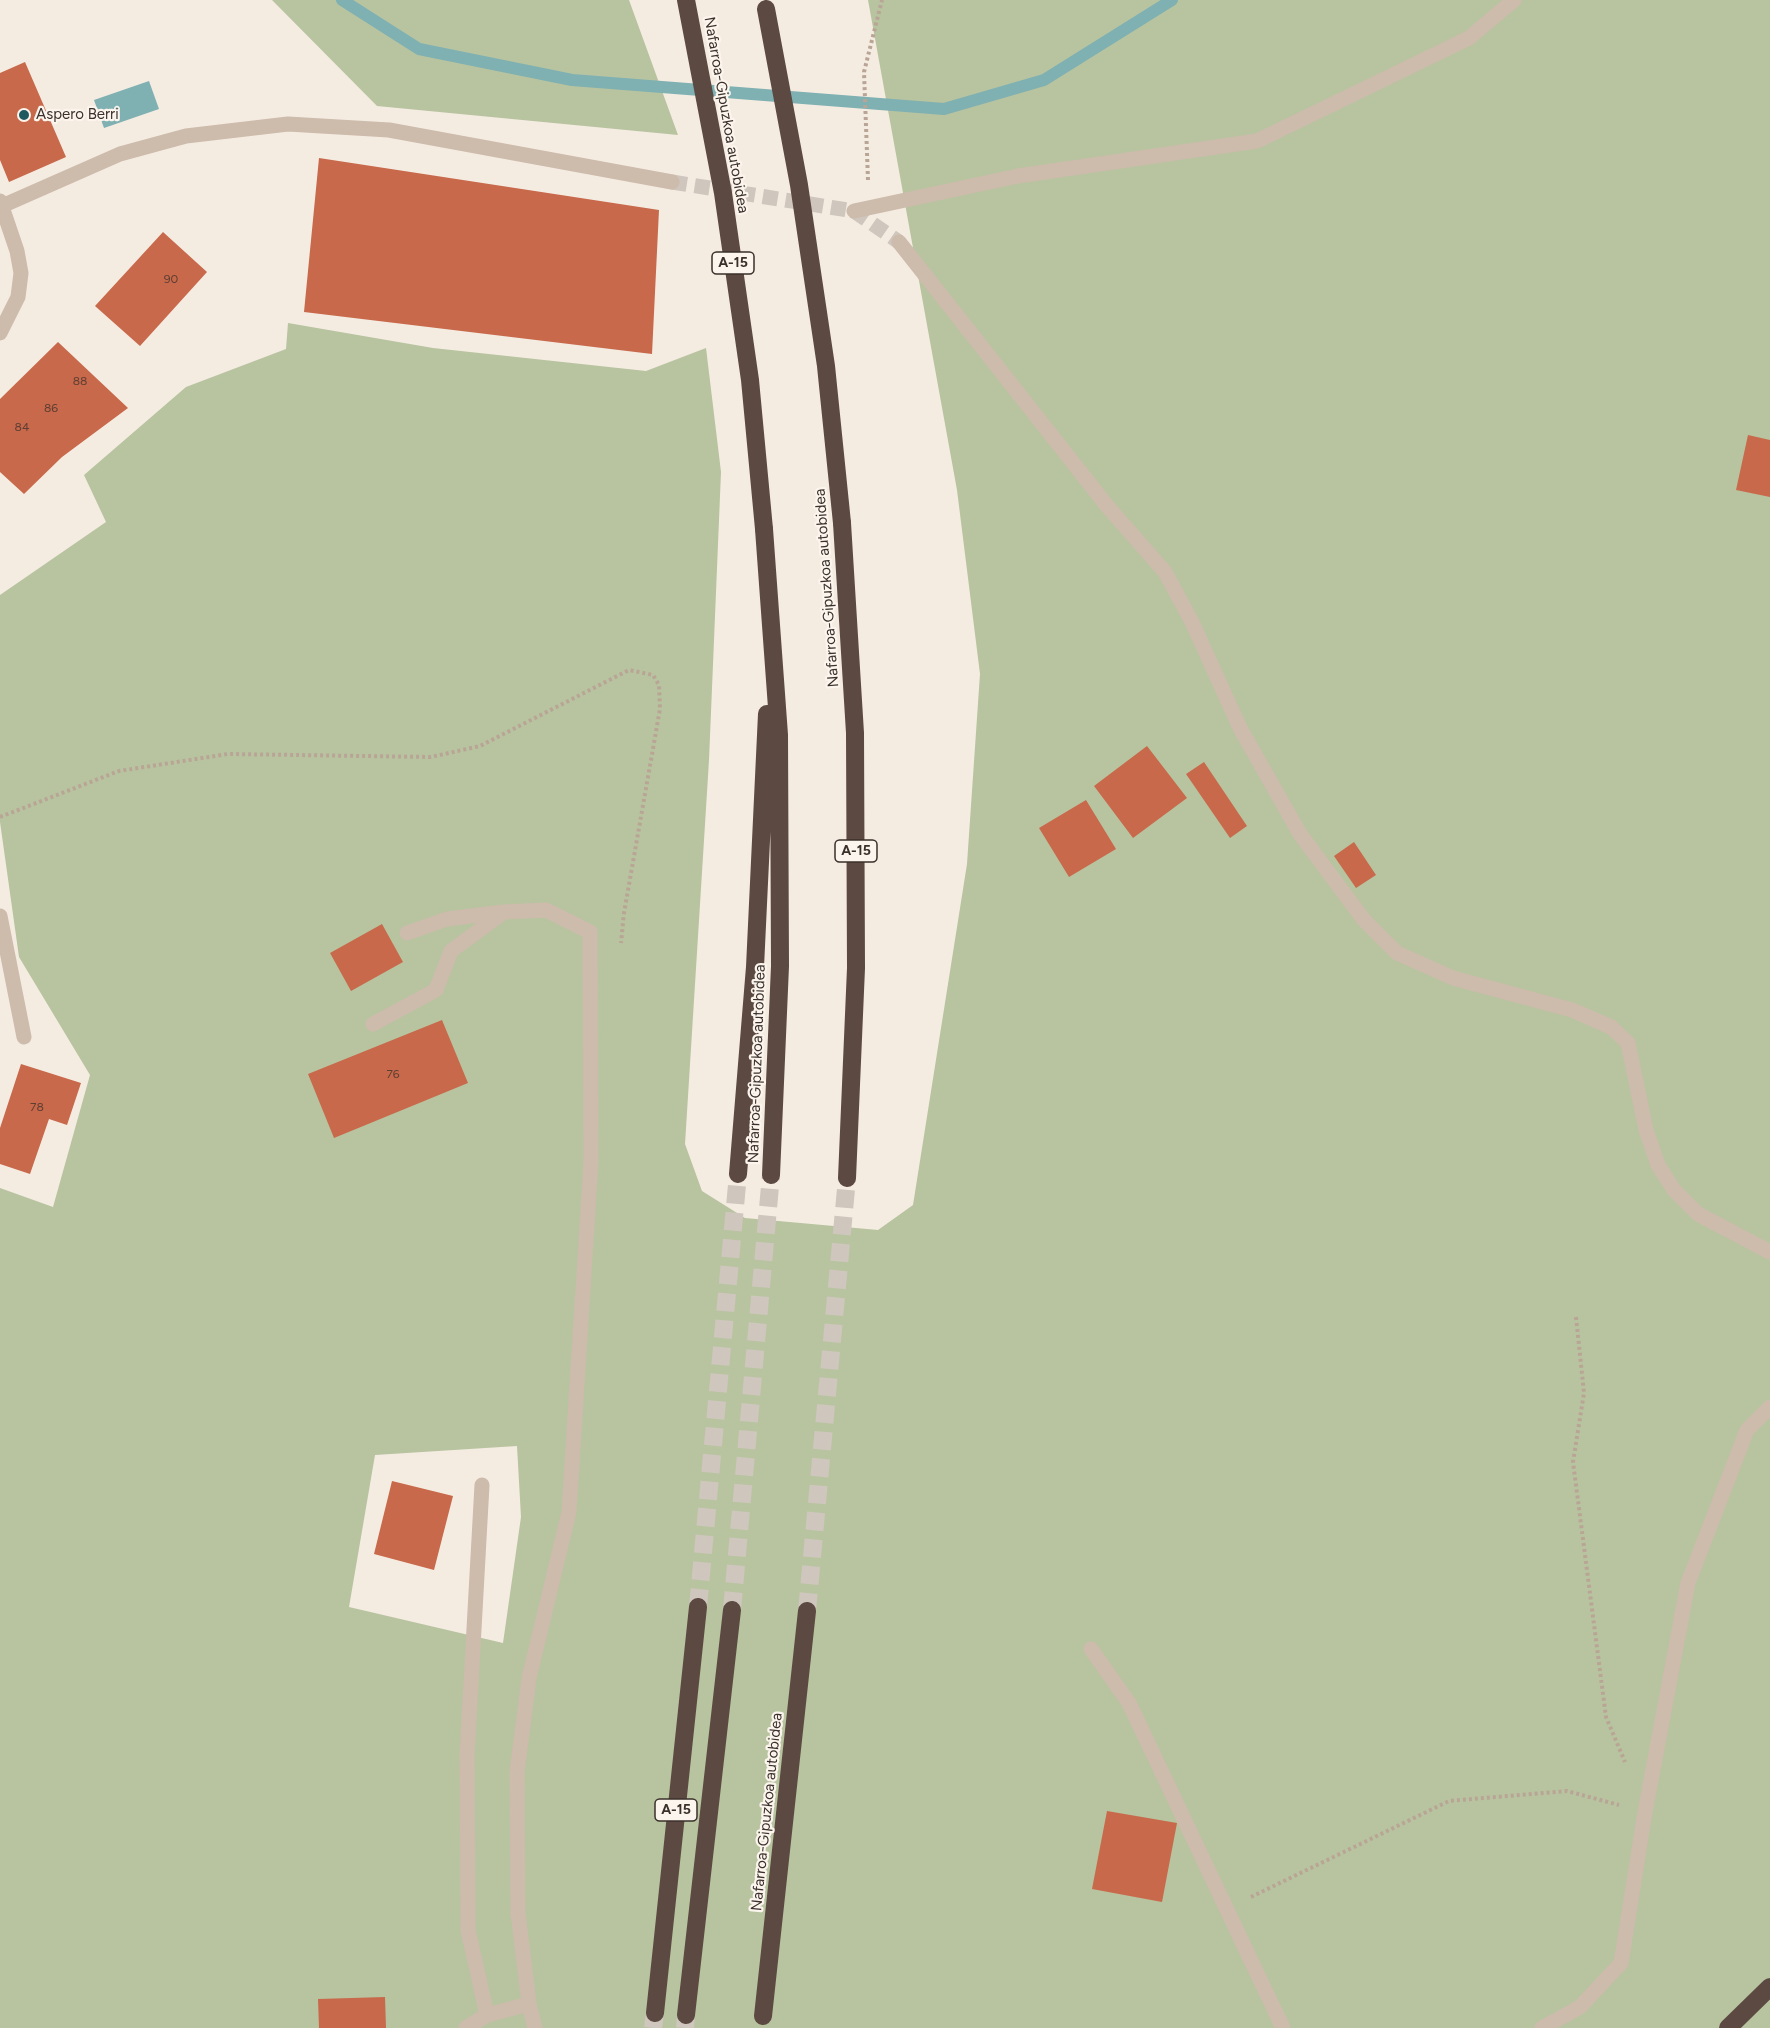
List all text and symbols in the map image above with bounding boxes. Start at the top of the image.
street label: Nafarroa-Gipuzkoa autobidea [700,15,752,215]
place label: Aspero Berri [36,106,119,124]
marker: Aspero Berri [17,108,31,122]
road number: A-15 [712,252,754,274]
house number: 90 [164,272,178,286]
house number: 88 [73,374,87,388]
house number: 86 [44,401,58,415]
house number: 84 [15,420,29,434]
street label: Nafarroa-Gipuzkoa autobidea [811,488,843,688]
road number: A-15 [835,840,877,862]
street label: Nafarroa-Gipuzkoa autobidea [745,964,769,1164]
house number: 76 [386,1067,400,1081]
house number: 78 [30,1100,44,1114]
street label: Nafarroa-Gipuzkoa autobidea [748,1712,786,1912]
road number: A-15 [655,1799,697,1821]

